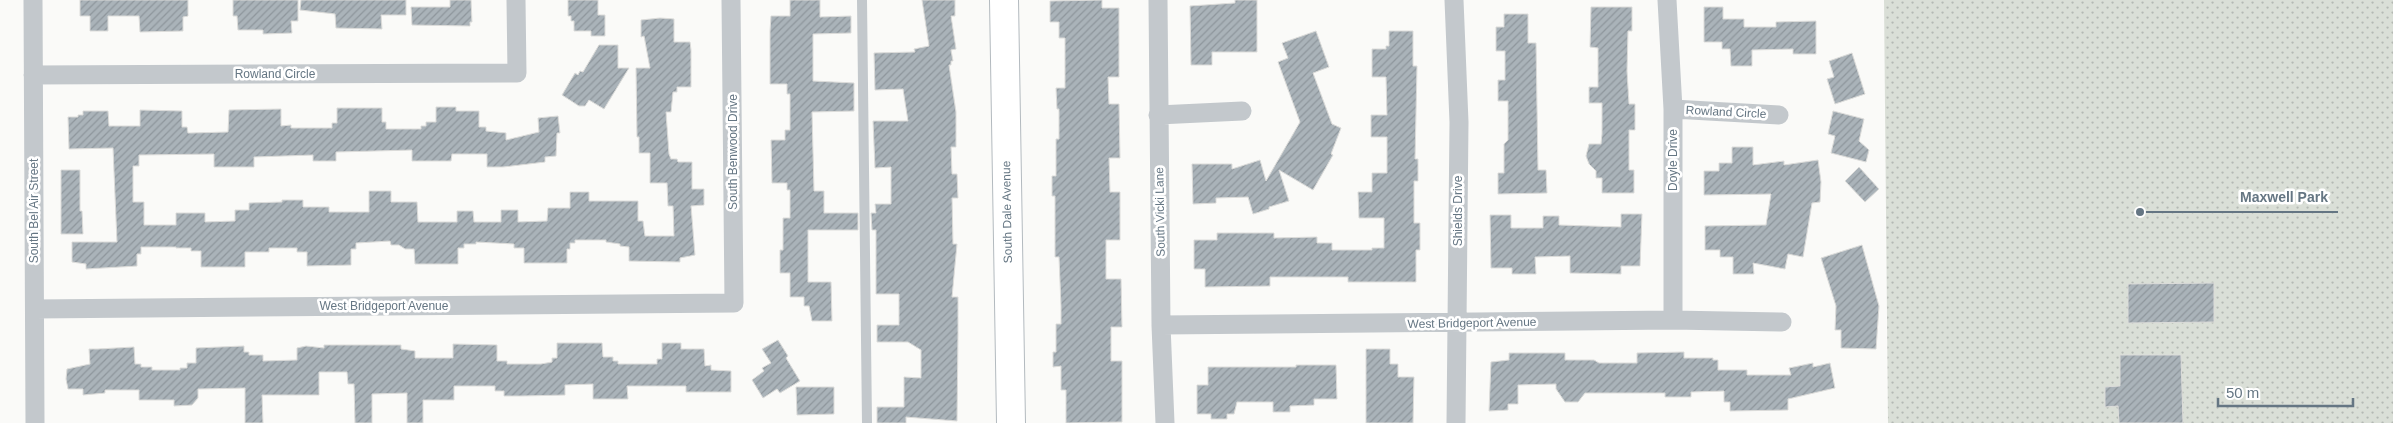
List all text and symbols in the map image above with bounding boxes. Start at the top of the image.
street label: Rowland Circle [235,67,316,81]
street label: South Benwood Drive [726,94,740,210]
street label: Rowland Circle [1685,103,1767,121]
street label: Doyle Drive [1666,129,1680,191]
street label: South Bel Air Street [27,158,41,263]
street label: South Dale Avenue [999,160,1015,263]
street label: South Vicki Lane [1152,167,1168,257]
street label: Shields Drive [1451,175,1465,246]
callout: Maxwell Park [2230,183,2338,212]
text: Maxwell Park [2240,189,2328,205]
street label: West Bridgeport Avenue [320,299,449,313]
street label: West Bridgeport Avenue [1407,315,1537,331]
scale bar [2218,376,2353,408]
text: 50 m [2226,384,2259,401]

